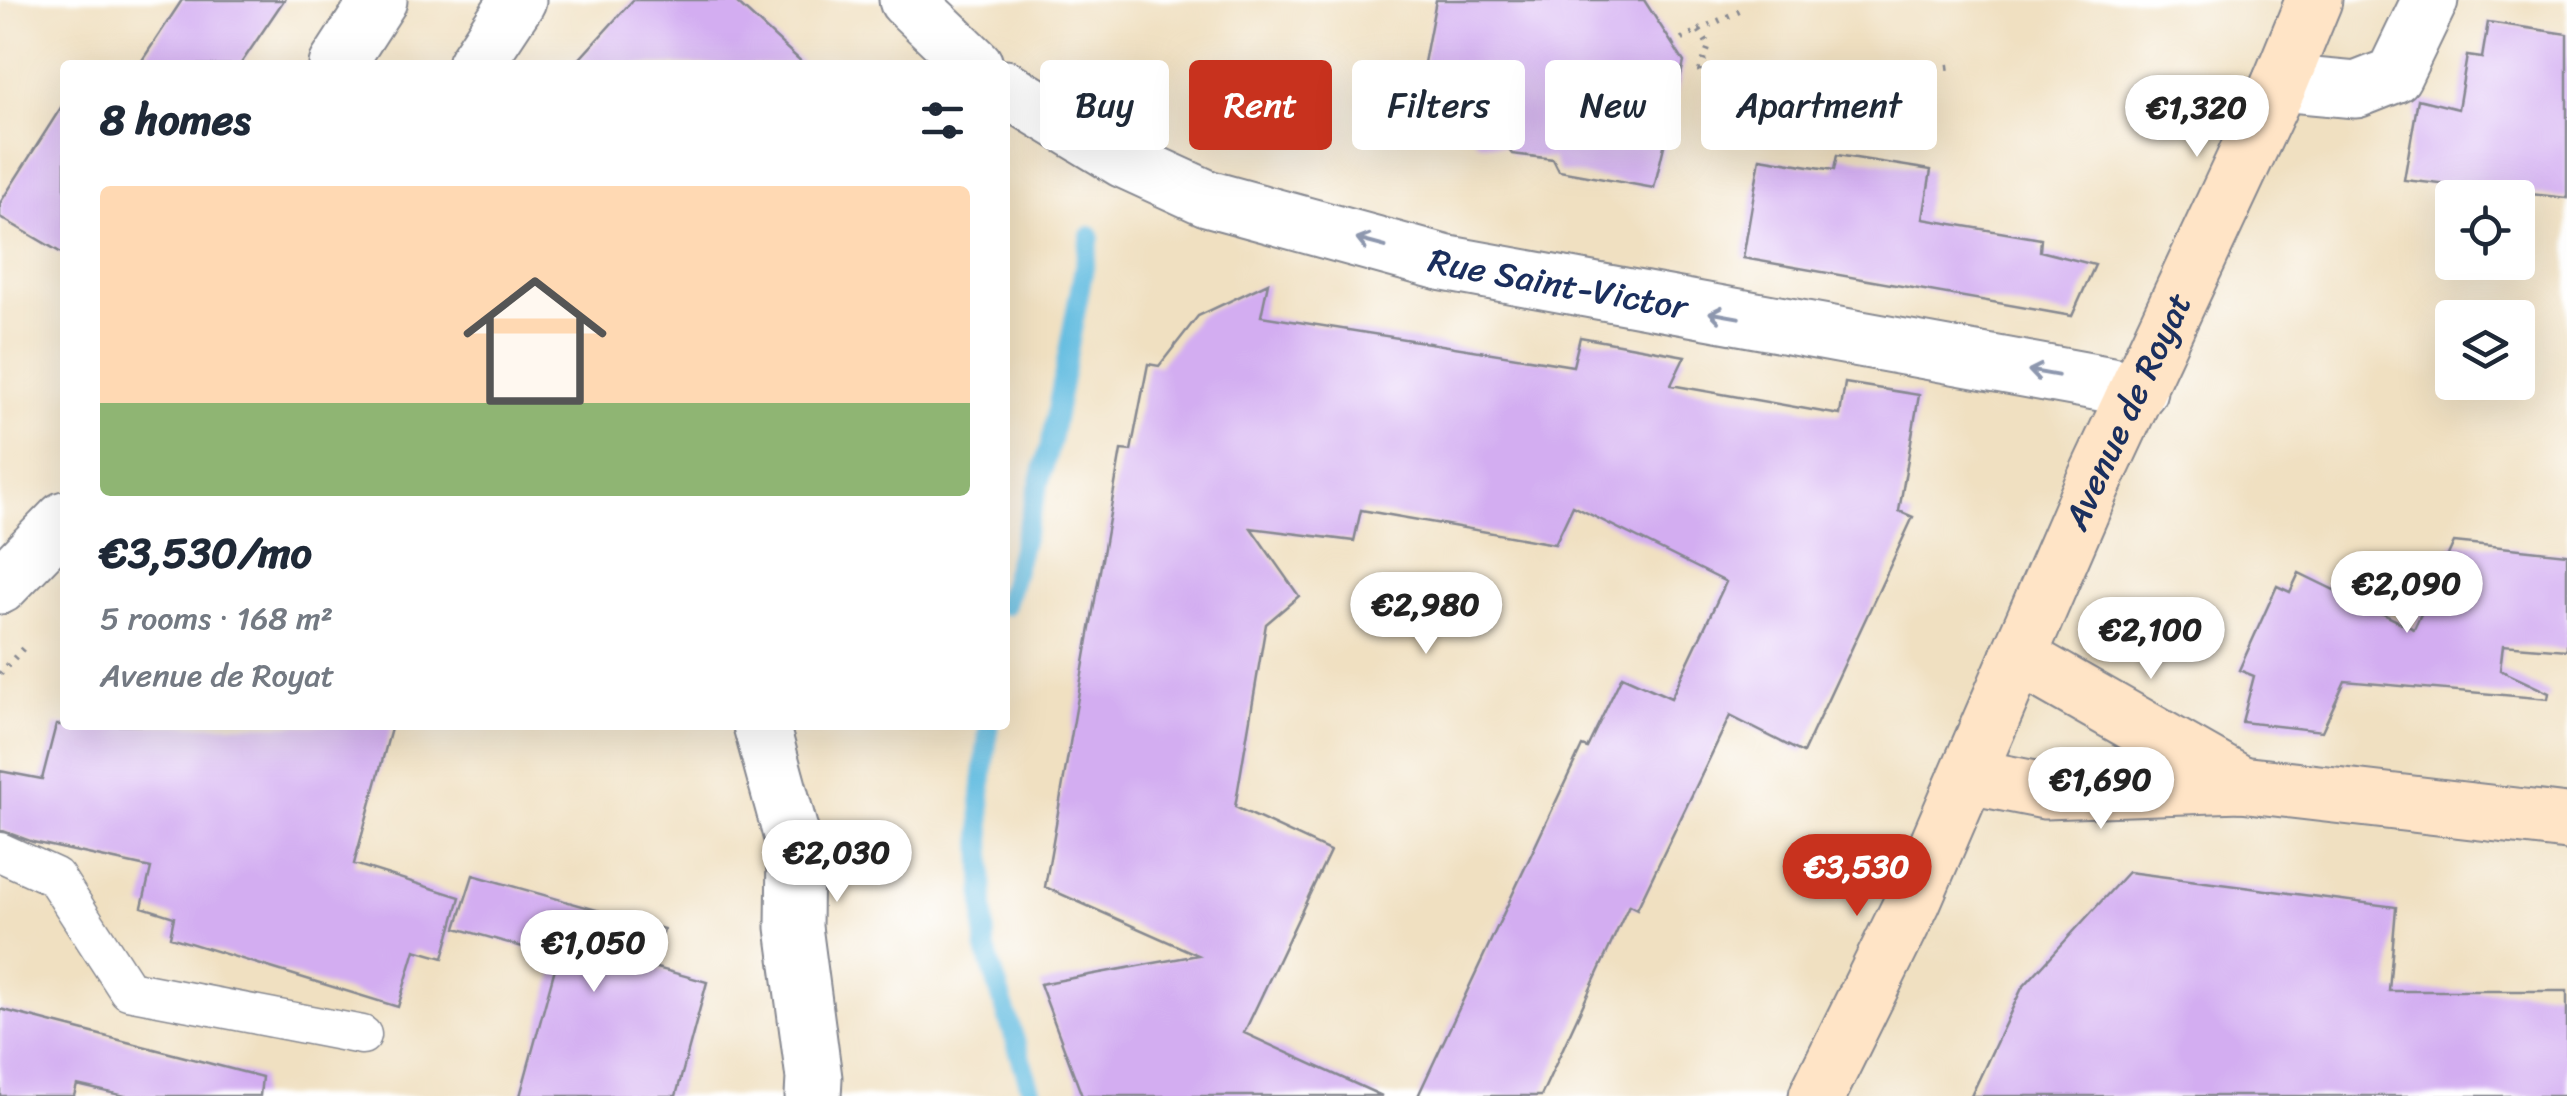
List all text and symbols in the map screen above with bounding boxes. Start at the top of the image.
chip: Buy [1040,60,1169,150]
chip: Rent [1189,60,1332,150]
chip: Filters [1352,60,1525,150]
chip: New [1545,60,1681,150]
chip: Apartment [1701,60,1937,150]
pin: €1,320 [2116,75,2278,160]
text: €1,320 [2147,79,2247,136]
text: 8 homes [100,83,251,157]
icon: filters [915,93,970,148]
map controls [2435,180,2535,400]
button: locate [2435,180,2535,280]
street label: Rue Saint-Victor [1421,229,1695,338]
one-way arrow [1356,233,1387,251]
icon: home [445,251,625,431]
street label: Avenue de Royat [2045,282,2209,541]
button: layers [2435,300,2535,400]
one-way arrow [1708,304,1740,323]
one-way arrow [2027,363,2060,382]
text: €3,530/mo [100,516,312,590]
pin: €2,090 [2326,551,2488,636]
text: €2,090 [2353,555,2461,612]
pin: €2,980 [1345,572,1507,657]
text: €2,980 [1372,576,1480,633]
text: 5 rooms · 168 m² [100,590,333,647]
pin: €2,100 [2070,597,2232,682]
text: €2,100 [2100,601,2202,658]
text: Avenue de Royat [100,647,334,704]
pin: €1,690 [2020,747,2182,832]
text: €1,690 [2050,751,2152,808]
pin: €2,030 [756,820,918,905]
text: €2,030 [784,824,890,881]
pin: €3,530 [1776,834,1938,919]
text: €3,530 [1805,838,1909,895]
pin: €1,050 [513,910,675,995]
text: €1,050 [542,914,646,971]

